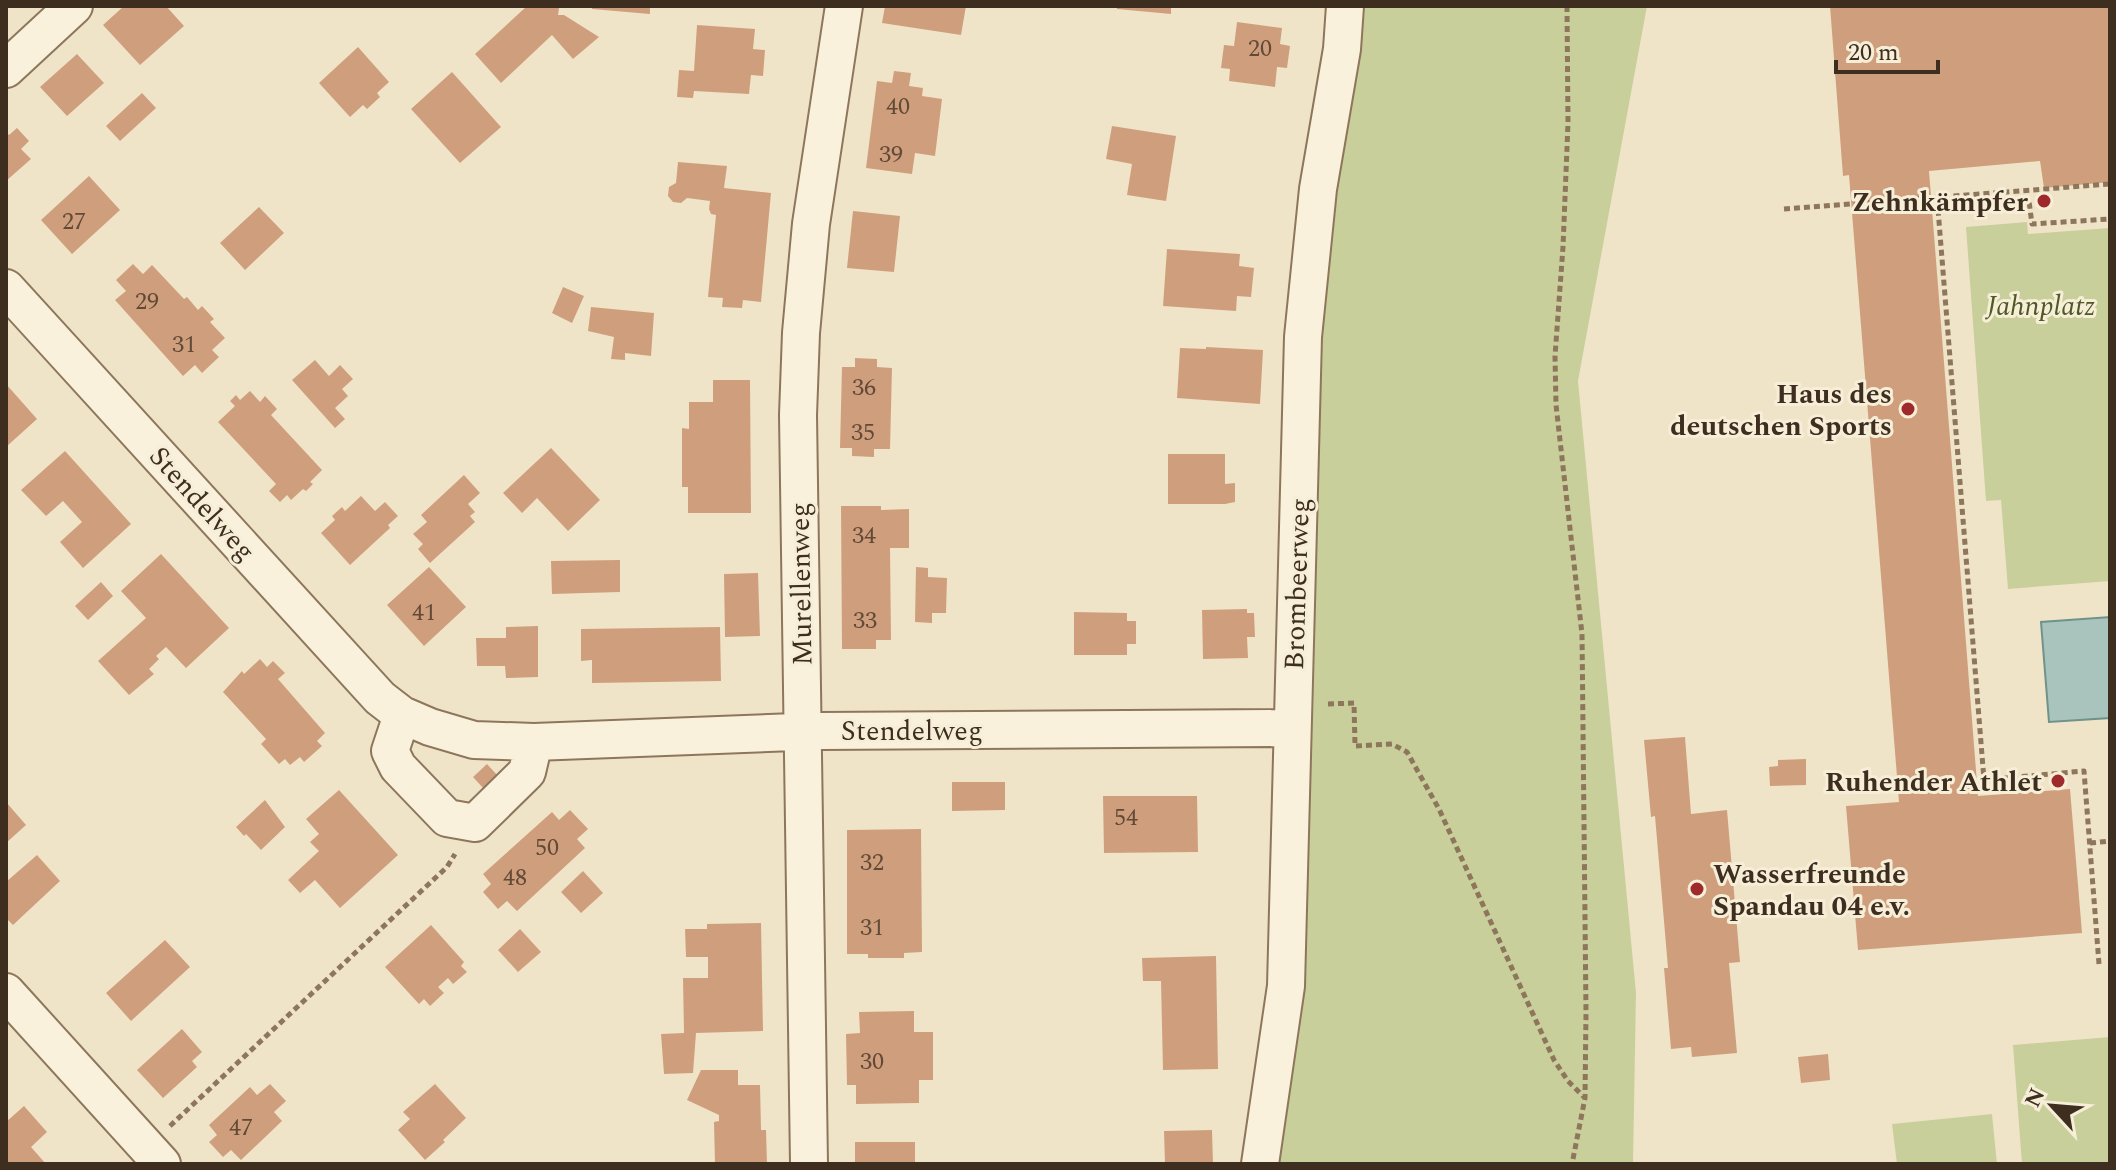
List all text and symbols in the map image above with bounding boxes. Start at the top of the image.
scale bar [1836,24,1938,74]
house number: 20 [1248,31,1272,67]
text: 20 m [1848,35,1899,71]
house number: 40 [886,89,910,125]
house number: 39 [879,137,903,173]
place label: Zehnkämpfer [1851,181,2028,224]
marker: Zehnkämpfer [2035,192,2053,210]
house number: 27 [62,204,86,240]
house number: 29 [135,284,159,320]
park label: Jahnplatz [1985,285,2095,328]
house number: 31 [172,327,196,363]
house number: 36 [852,370,876,406]
place label: Haus des deutschen Sports [1670,373,1892,448]
marker: Haus des deutschen Sports [1899,400,1917,418]
house number: 35 [851,415,875,451]
street label: Stendelweg [138,437,265,571]
street label: Brombeerweg [1273,497,1322,671]
street label: Murellenweg [779,502,824,666]
house number: 34 [852,518,876,554]
house number: 41 [412,595,436,631]
house number: 33 [853,603,877,639]
street label: Stendelweg [841,710,983,753]
place label: Ruhender Athlet [1825,761,2042,804]
marker: Ruhender Athlet [2049,772,2067,790]
house number: 54 [1114,800,1138,836]
house number: 50 [535,830,559,866]
house number: 32 [860,845,884,881]
place label: Wasserfreunde Spandau 04 e.v. [1713,853,1910,928]
house number: 48 [503,860,527,896]
marker: Wasserfreunde Spandau 04 e.v. [1688,880,1706,898]
house number: 31 [860,910,884,946]
house number: 30 [860,1044,884,1080]
north arrow [2012,1066,2092,1146]
text: N [2017,1083,2054,1113]
house number: 47 [229,1110,253,1146]

